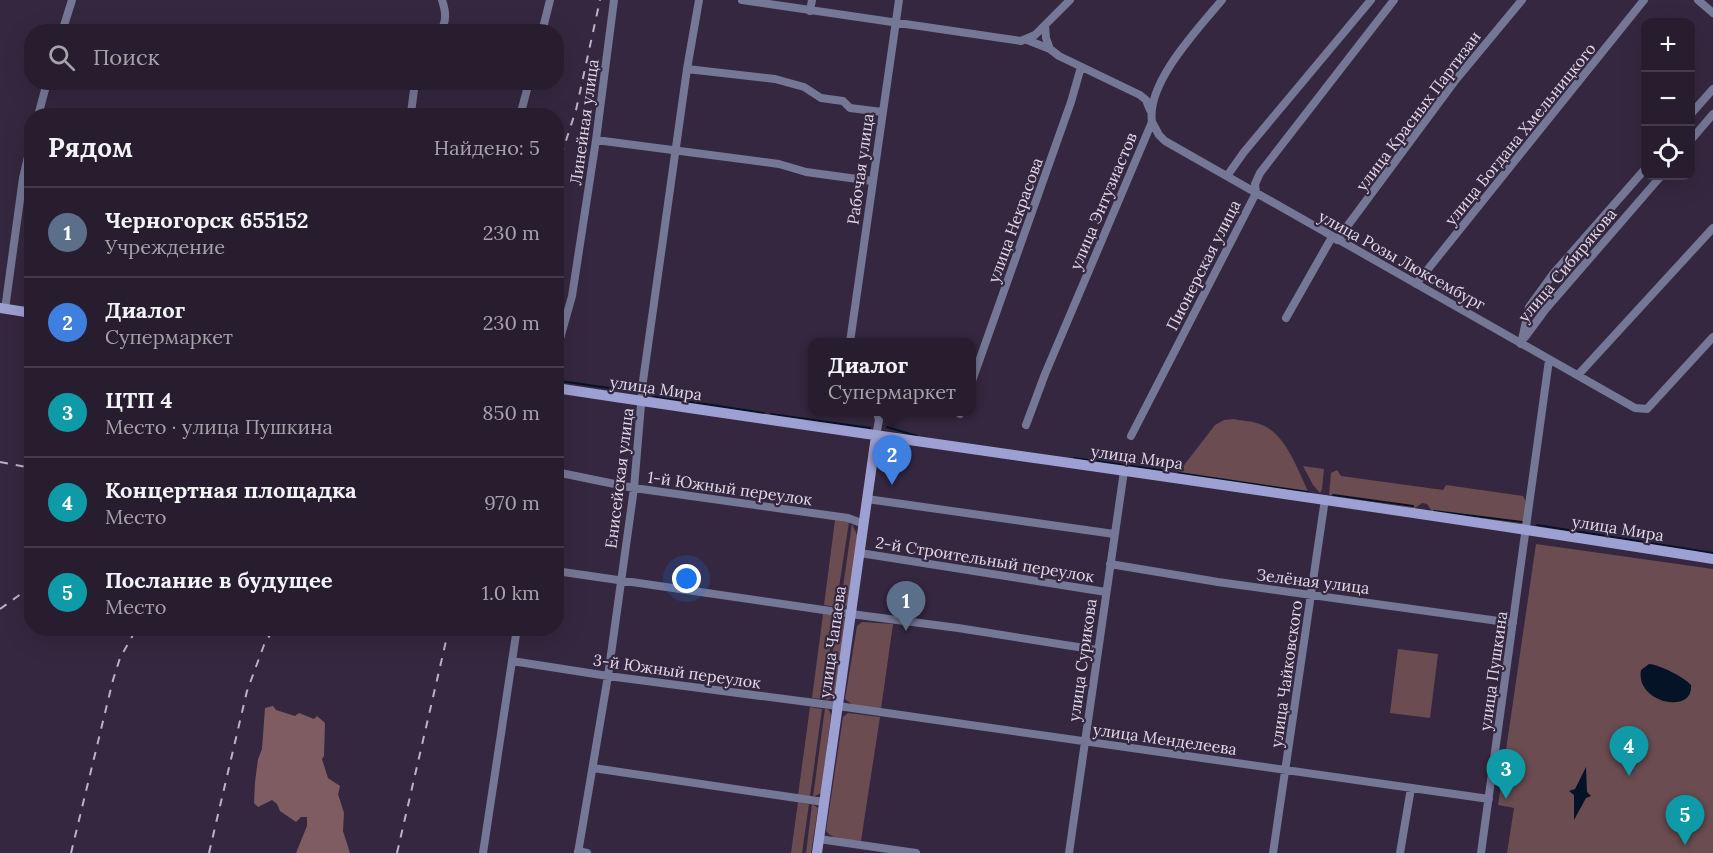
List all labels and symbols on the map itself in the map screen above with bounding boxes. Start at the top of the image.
street label: улица Красных Партизан [1351,27,1485,195]
street label: улица Богдана Хмельницкого [1440,39,1600,229]
street label: Линейная улица [565,58,603,186]
street label: Рабочая улица [842,112,878,226]
street label: улица Энтузиастов [1065,129,1141,273]
street label: улица Некрасова [983,155,1047,285]
street label: Пионерская улица [1161,196,1245,334]
street label: улица Сибирякова [1513,204,1621,326]
street label: улица Розы Люксембург [1315,206,1489,314]
street label: улица Мира [609,372,703,404]
street label: Енисейская улица [600,407,638,549]
pin: 2 [872,436,912,485]
street label: улица Мира [1090,441,1184,473]
street label: 1-й Южный переулок [646,467,814,510]
street label: улица Мира [1571,511,1665,545]
street label: 2-й Строительный переулок [874,532,1096,586]
your location [672,564,701,593]
street label: Зелёная улица [1255,564,1371,598]
pin: 1 [886,582,926,631]
street label: улица Чапаева [814,585,850,699]
street label: улица Сурикова [1063,597,1101,723]
street label: улица Чайковского [1266,599,1306,749]
street label: улица Пушкина [1475,610,1511,732]
street label: 3-й Южный переулок [592,649,763,693]
street label: улица Менделеева [1092,719,1238,759]
pin: 4 [1610,726,1648,776]
pin: 3 [1486,750,1526,799]
pin: 5 [1666,796,1704,845]

